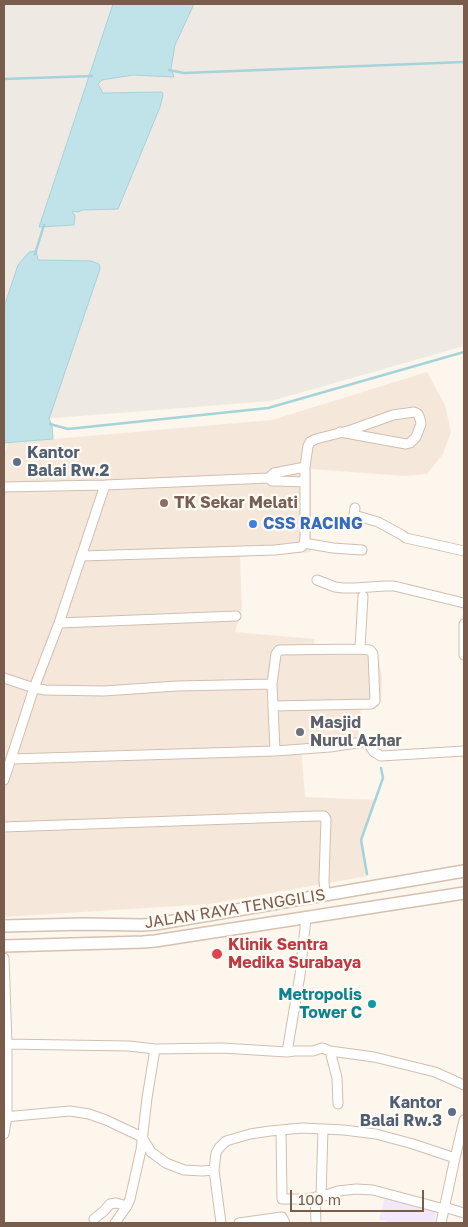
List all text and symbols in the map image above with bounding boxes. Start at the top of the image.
place label: Kantor Balai Rw.2 [27,443,109,481]
marker: Kantor Balai Rw.2 [11,456,23,468]
place label: TK Sekar Melati [174,493,298,513]
marker: TK Sekar Melati [158,497,170,509]
place label: CSS RACING [263,514,363,534]
marker: CSS RACING [247,518,259,530]
place label: Masjid Nurul Azhar [310,713,402,751]
marker: Masjid Nurul Azhar [294,726,306,738]
street label: JALAN RAYA TENGGILIS [143,885,327,933]
place label: Klinik Sentra Medika Surabaya [228,935,361,973]
marker: Klinik Sentra Medika Surabaya [210,947,224,961]
place label: Metropolis Tower C [278,985,362,1023]
marker: Metropolis Tower C [366,998,378,1010]
place label: Kantor Balai Rw.3 [360,1093,442,1131]
marker: Kantor Balai Rw.3 [446,1106,458,1118]
scale bar [293,1180,427,1212]
text: 100 m [298,1190,341,1208]

